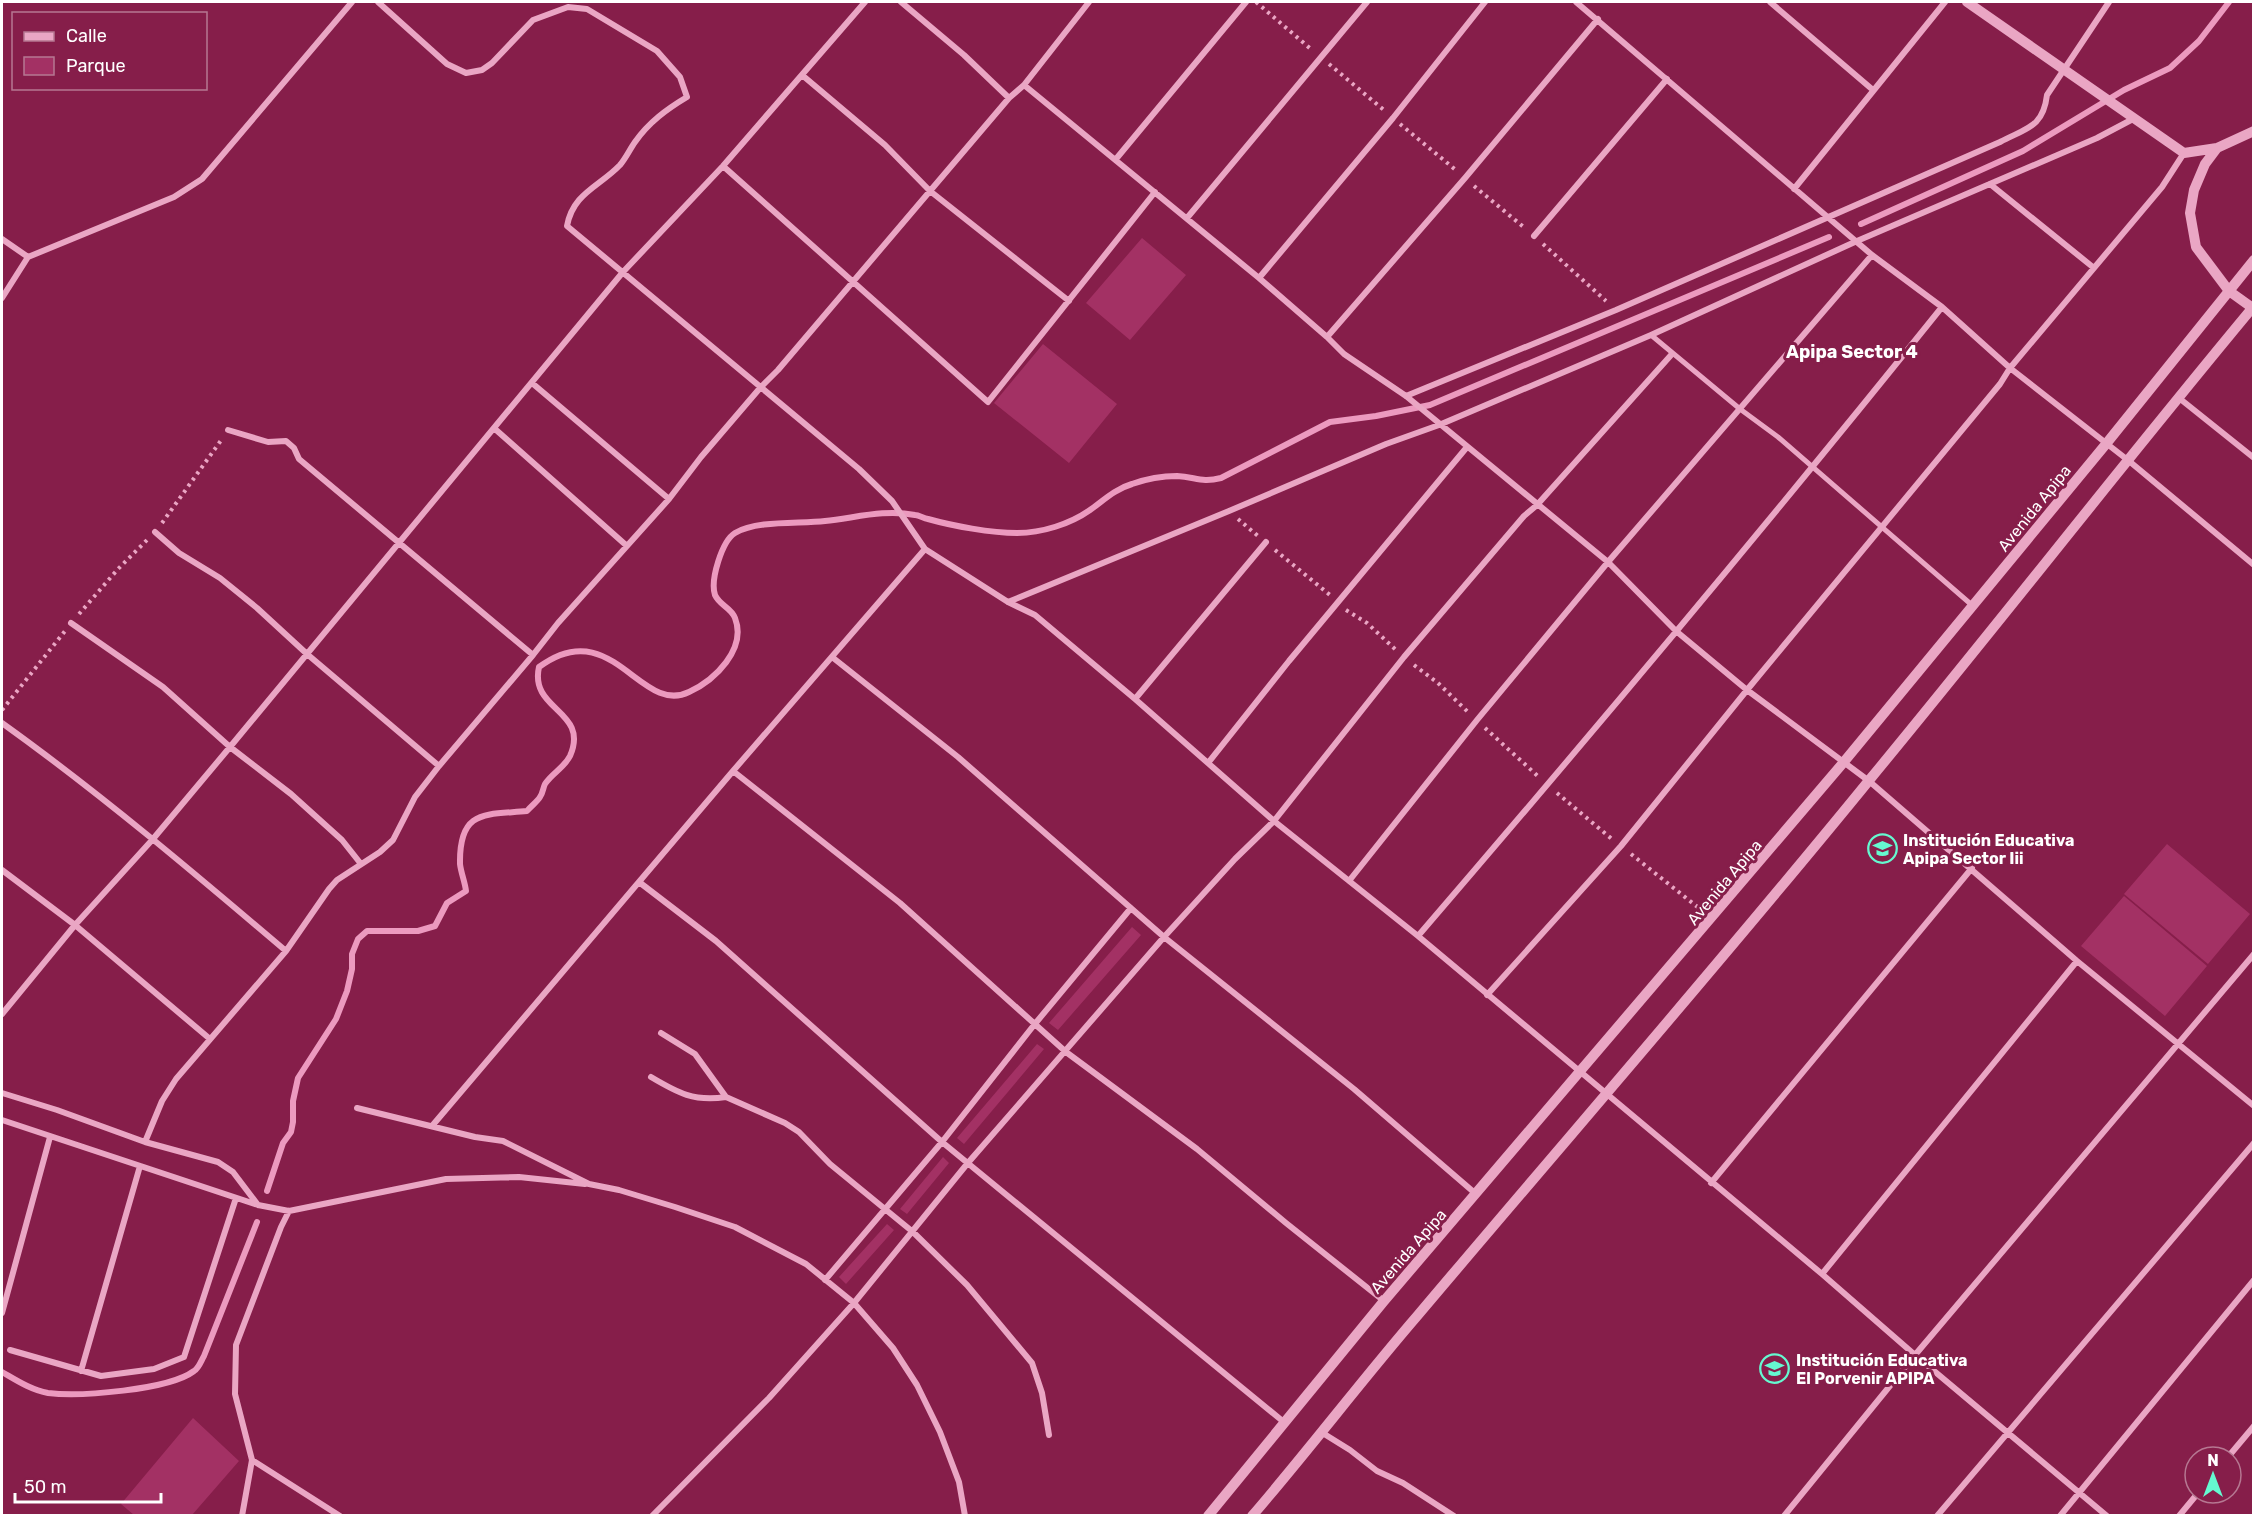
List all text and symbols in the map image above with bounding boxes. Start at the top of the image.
legend [12,12,207,90]
text: Calle [66,25,107,47]
text: Parque [66,55,126,77]
district label: Apipa Sector 4 [1786,341,1918,363]
street label: Avenida Apipa [1994,461,2075,555]
place label: Institución Educativa Apipa Sector Iii [1903,831,2075,868]
school or university icon: Institución Educativa Apipa Sector Iii [1866,833,1898,865]
street label: Avenida Apipa [1683,836,1766,929]
street label: Avenida Apipa [1367,1205,1450,1297]
place label: Institución Educativa El Porvenir APIPA [1796,1351,1968,1388]
school or university icon: Institución Educativa El Porvenir APIPA [1759,1353,1791,1385]
north arrow [2183,1445,2243,1505]
text: N [2207,1451,2219,1470]
scale bar [15,1466,160,1504]
text: 50 m [24,1476,67,1498]

